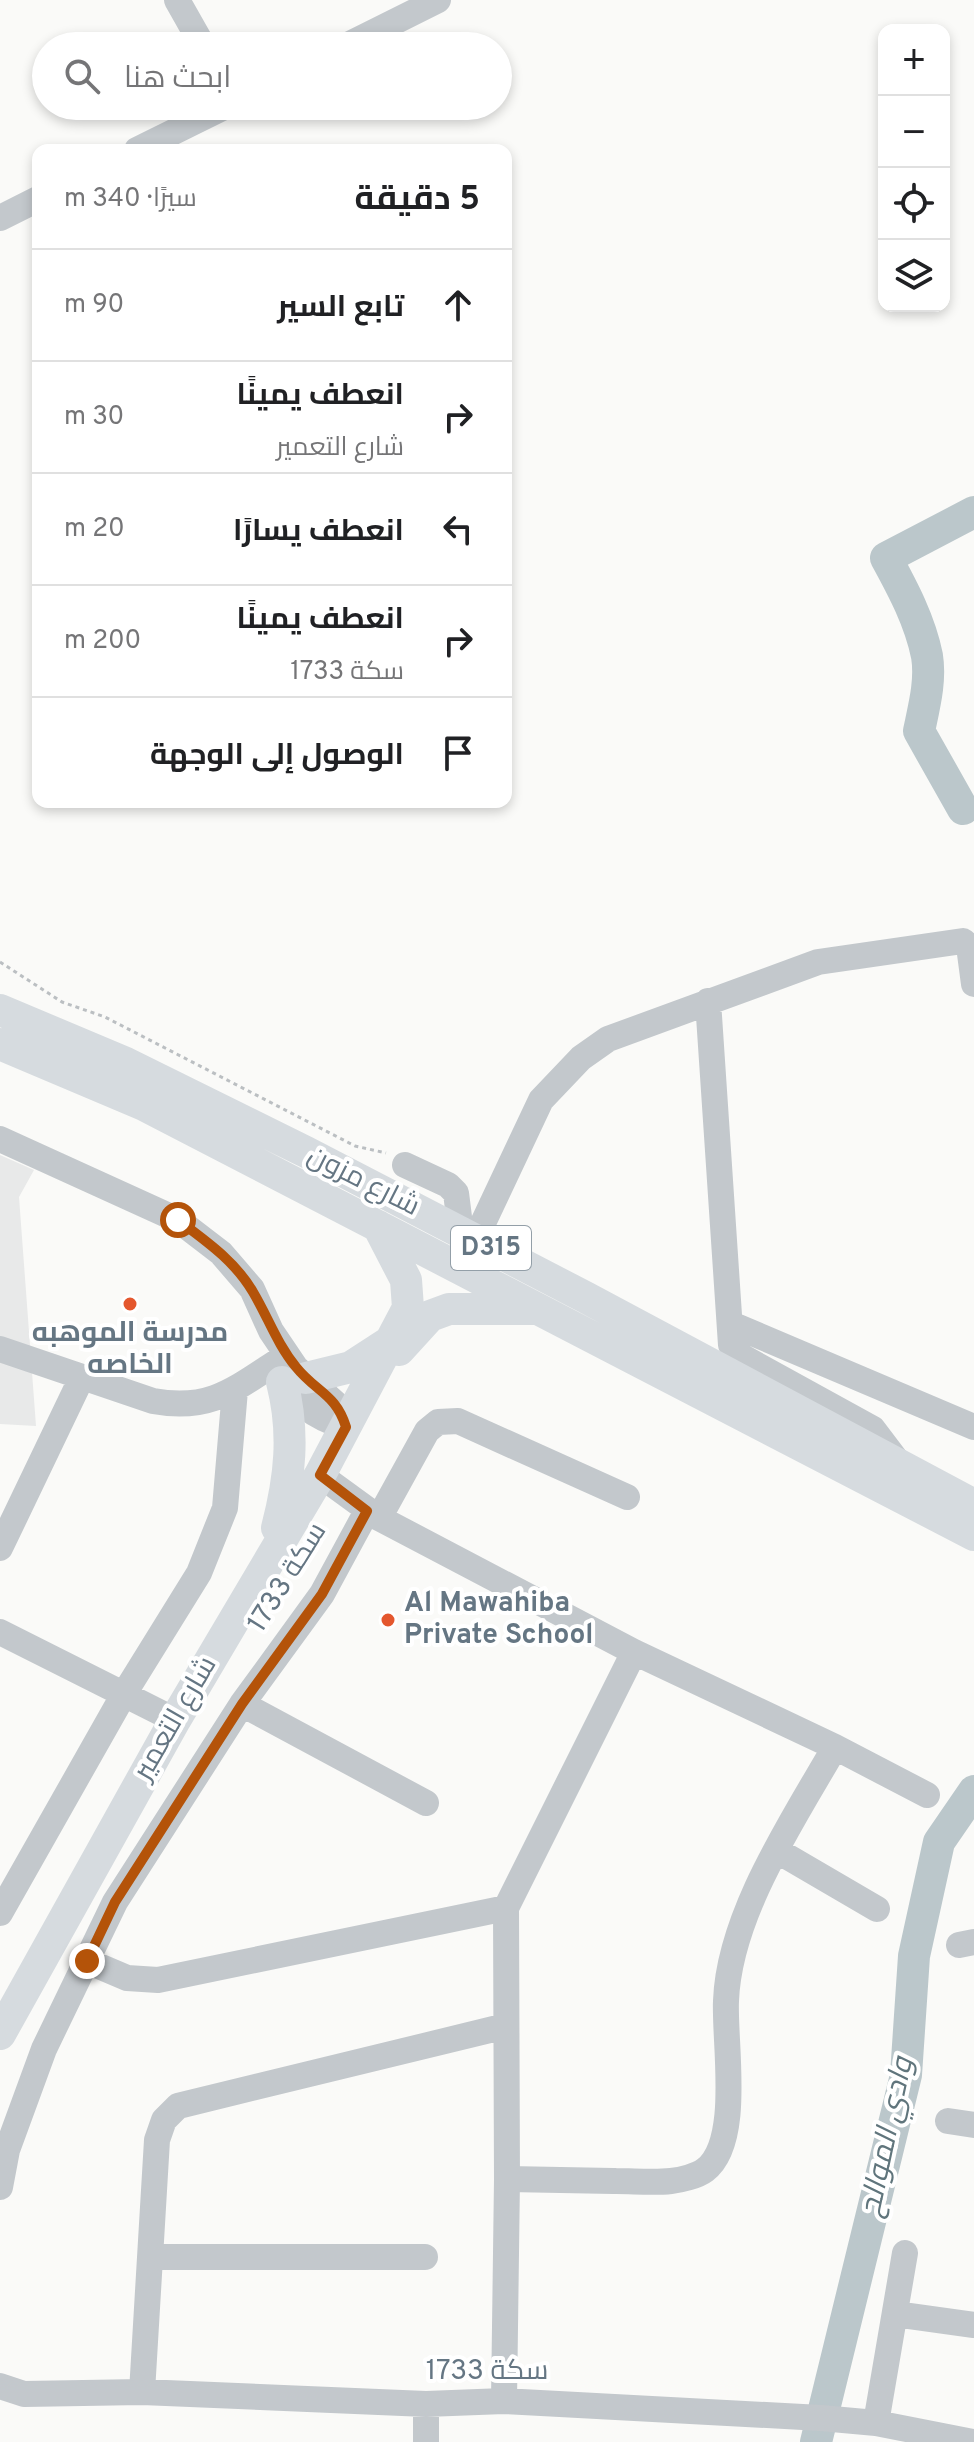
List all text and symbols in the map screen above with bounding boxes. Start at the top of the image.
map controls [878,24,950,312]
button: + [878,24,950,96]
search box [32,32,512,120]
icon: search [60,54,104,98]
text: ابحث هنا [124,61,231,98]
button: − [878,96,950,168]
button: locate [878,168,950,240]
text: 5 دقيقة [355,179,480,222]
text: سيرًا · 340 m [64,183,197,216]
button: layers [878,240,950,312]
icon: ahead [436,283,480,327]
text: 90 m [64,289,124,322]
text: تابع السير [277,290,404,327]
text: انعطف يمينًا [237,378,404,415]
icon: right [436,395,480,439]
text: 30 m [64,401,124,434]
text: شارع التعمير [276,432,404,465]
icon: left [436,507,480,551]
text: 20 m [64,513,125,546]
text: انعطف يسارًا [233,514,404,551]
text: انعطف يمينًا [237,602,404,639]
icon: right [436,619,480,663]
text: 200 m [64,625,141,658]
text: سكة 1733 [290,656,404,689]
icon: arrive [436,731,480,775]
text: الوصول إلى الوجهة [150,738,404,775]
street label: شارع مزون [301,1138,425,1226]
route start [160,1202,196,1238]
road number: D315 [451,1226,531,1270]
marker: مدرسة الموهبه الخاصه [121,1295,139,1313]
place label: مدرسة الموهبه الخاصه [32,1316,228,1384]
street label: سكة 1733 [240,1516,336,1640]
place label: Al Mawahiba Private School [404,1586,593,1654]
marker: Al Mawahiba Private School [379,1611,397,1629]
street label: شارع التعمير [125,1650,226,1789]
route end [69,1943,105,1979]
water label: وادي الموالح [853,2052,925,2221]
street label: سكة 1733 [426,2354,548,2390]

